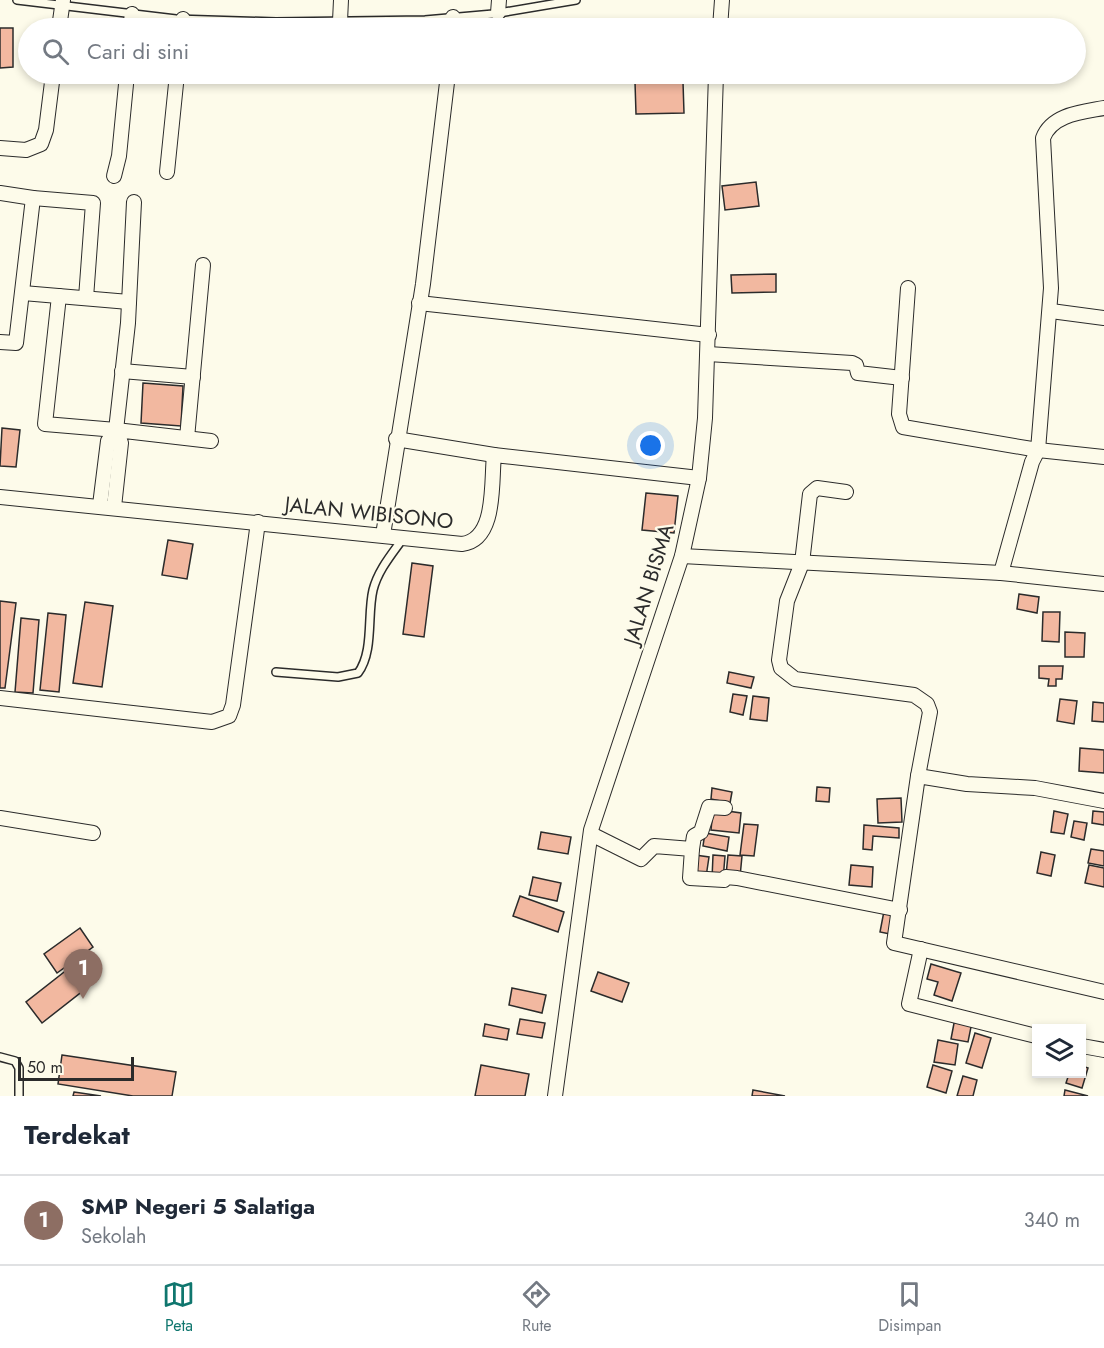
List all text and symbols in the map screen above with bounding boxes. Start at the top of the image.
search box [18,18,1086,84]
icon: search [39,35,72,68]
text: Cari di sini [87,35,189,67]
your location [636,431,665,460]
street label: JALAN WIBISONO [280,489,455,537]
street label: JALAN BISMA [616,520,682,651]
pin: 1 [64,950,103,999]
map controls [1032,1024,1086,1078]
button: layers [1032,1024,1086,1078]
scale bar [18,1054,134,1082]
text: 50 m [27,1056,63,1079]
text: Terdekat [24,1116,130,1154]
text: SMP Negeri 5 Salatiga [81,1190,315,1222]
text: 1 [38,1206,49,1235]
text: 340 m [1024,1206,1080,1235]
text: Sekolah [81,1222,146,1251]
tab: Peta [162,1278,195,1337]
tab: Rute [520,1278,553,1337]
tab: Disimpan [878,1278,942,1337]

